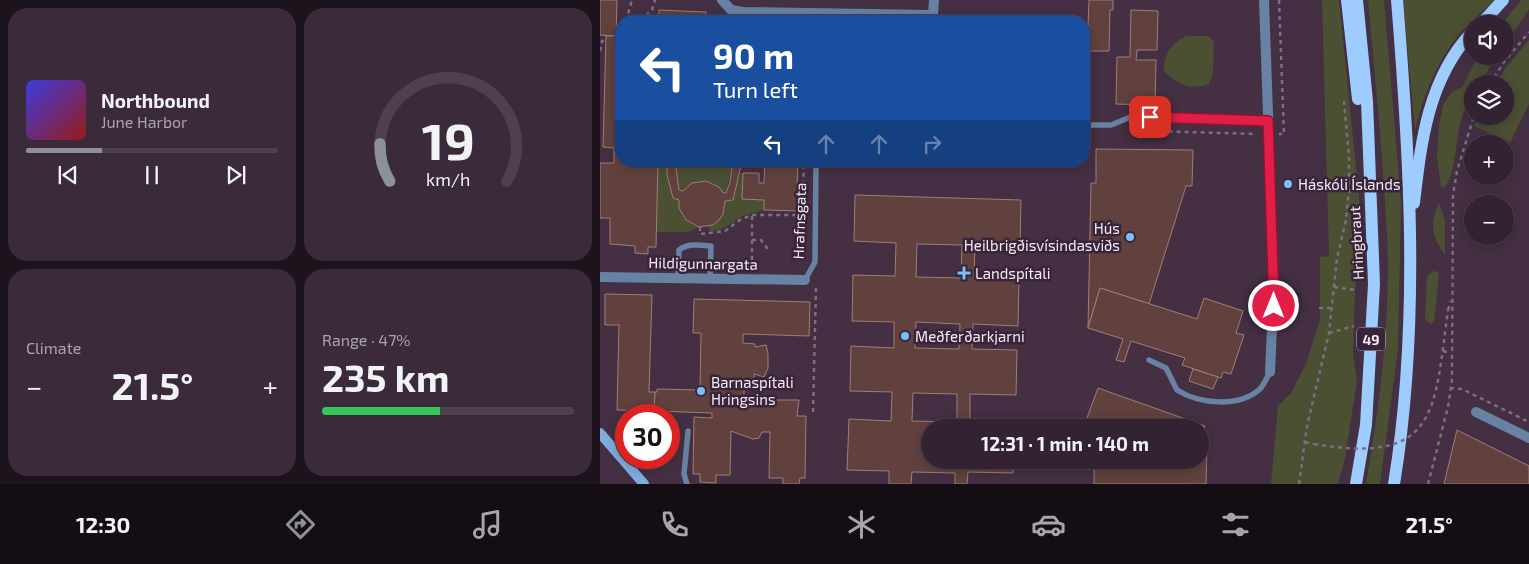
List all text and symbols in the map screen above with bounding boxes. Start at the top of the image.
map controls [1464,15,1514,245]
button: sound [1464,15,1514,65]
text: 90 m [713,34,794,76]
icon: left [630,35,695,100]
button: layers [1464,75,1514,125]
text: Turn left [713,76,798,102]
text: Northbound [101,89,210,112]
pin [1129,96,1171,138]
icon: arrive [1136,103,1164,131]
text: 19 [421,108,475,170]
text: June Harbor [101,112,188,131]
icon: left [759,130,787,158]
icon: ahead [812,130,840,158]
icon: ahead [865,130,893,158]
icon: right [918,130,946,158]
button: + [1464,135,1514,185]
icon: previous [54,161,82,189]
icon: pause [138,161,166,189]
icon: next [222,161,250,189]
text: km/h [426,168,470,190]
place label: Háskóli Íslands [1298,175,1401,193]
marker: Háskóli Íslands [1282,178,1294,190]
street label: Hrafnsgata [789,182,809,260]
button: − [1464,195,1514,245]
street label: Hringbraut [1345,205,1367,280]
place label: Hús Heilbrigðisvísindasviðs [964,219,1120,254]
marker: Hús Heilbrigðisvísindasviðs [1124,231,1136,243]
street label: Hildigunnargata [648,253,758,273]
place label: Landspítali [975,264,1050,282]
marker: Landspítali [957,266,971,280]
position arrow [1247,279,1299,331]
place label: Meðferðarkjarni [915,327,1025,346]
road number: 49 [1357,328,1385,350]
text: Range · 47% [322,330,411,349]
marker: Meðferðarkjarni [899,330,911,342]
text: Climate [26,338,81,357]
text: 235 km [322,354,450,400]
text: 21.5° [112,362,193,408]
text: − [26,369,42,403]
text: + [263,369,278,403]
place label: Barnaspítali Hringsins [711,373,794,408]
marker: Barnaspítali Hringsins [695,385,707,397]
speed limit sign: 30 [615,404,680,469]
text: 12:31 · 1 min · 140 m [981,432,1149,455]
icon: directions [283,507,318,542]
icon: music [470,507,505,542]
icon: phone [657,507,692,542]
icon: climate [844,507,879,542]
icon: car [1031,507,1066,542]
icon: filters [1218,507,1253,542]
text: 12:30 [76,511,130,537]
text: 21.5° [1405,511,1453,537]

